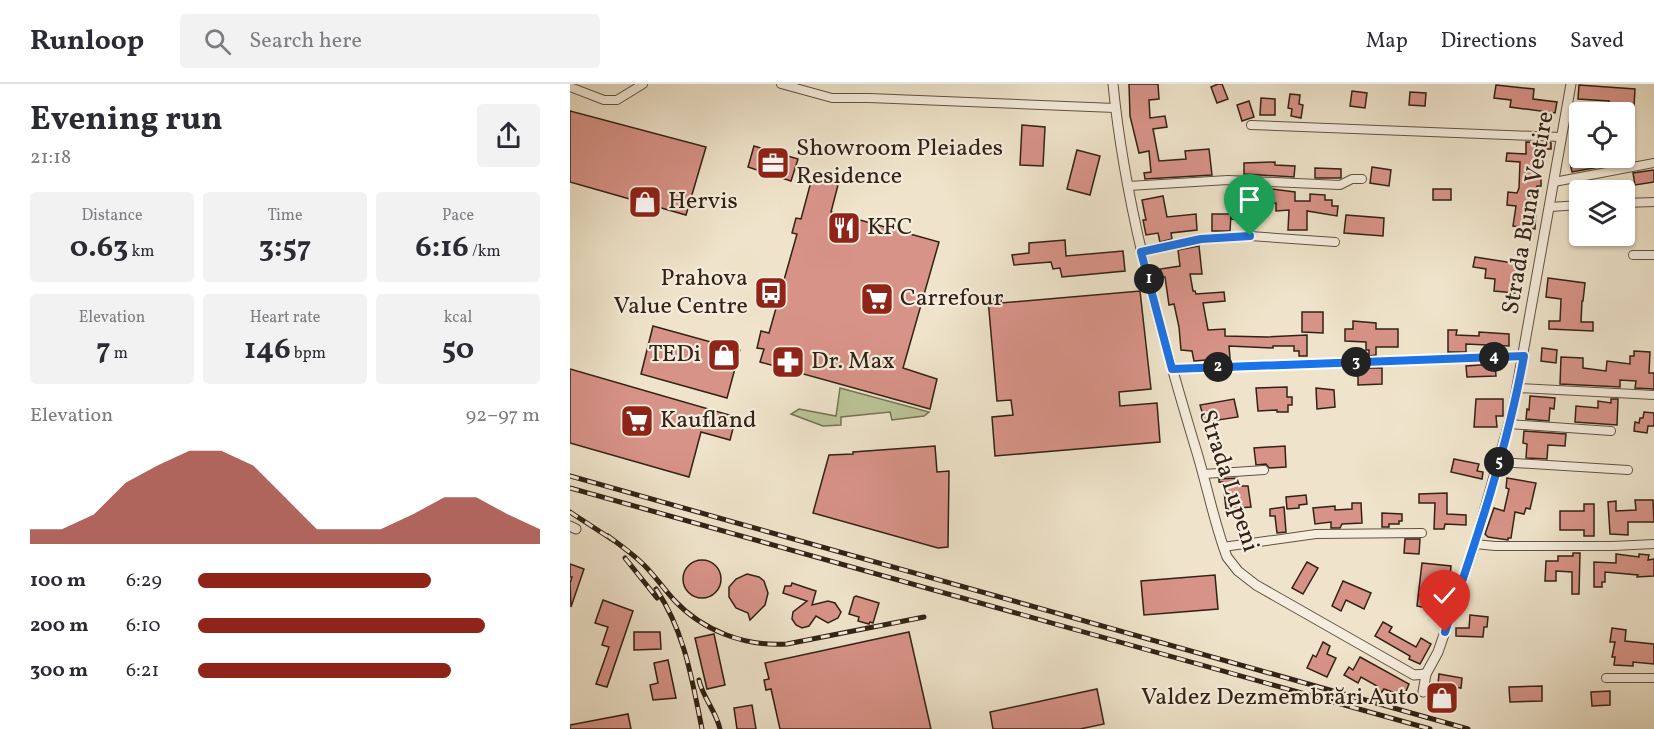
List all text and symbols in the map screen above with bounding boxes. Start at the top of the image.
search box [180,14,600,68]
text: Runloop [30,22,144,61]
icon: search [201,25,234,58]
text: Search here [249,26,362,57]
text: Map [1366,27,1408,56]
text: Directions [1441,27,1537,56]
text: Saved [1570,27,1624,56]
text: Evening run [30,98,223,144]
map controls [1569,102,1635,246]
button: locate [1569,102,1635,168]
button: share [477,104,540,167]
street label: Strada Buna Vestire [1494,109,1564,317]
place label: Showroom Pleiades Residence [796,132,1003,194]
text: 21:18 [30,144,71,172]
office icon: Showroom Pleiades Residence [755,145,791,181]
pin [1224,174,1275,236]
button: layers [1569,180,1635,246]
icon: arrive [1233,183,1266,216]
shop icon: Hervis [627,184,663,220]
place label: Hervis [668,185,738,219]
text: Distance [81,205,143,227]
text: Time [267,205,303,227]
text: Pace [442,205,474,227]
restaurant icon: KFC [826,210,862,246]
place label: KFC [867,211,912,245]
text: 0.63 [70,227,128,269]
text: 3:57 [259,227,311,269]
text: 6:16 [415,227,469,269]
text: km [128,241,154,263]
text: /km [469,241,501,263]
place label: Prahova Value Centre [614,262,748,324]
pin: 1 [1134,264,1164,294]
text: 1 [1146,268,1152,290]
bus stop icon: Prahova Value Centre [753,275,789,311]
supermarket icon: Carrefour [859,281,895,317]
place label: Carrefour [900,282,1004,316]
text: Elevation [79,307,145,329]
text: Heart rate [250,307,320,329]
text: kcal [444,307,472,329]
text: 7 [96,329,110,371]
text: 146 [244,329,291,371]
text: 50 [442,329,474,371]
shop icon: TEDi [706,337,742,373]
place label: TEDi [648,338,701,372]
pin: 4 [1479,342,1509,372]
text: m [110,343,128,365]
text: bpm [291,343,326,365]
pharmacy icon: Dr. Max [770,344,806,380]
place label: Dr. Max [811,345,895,379]
text: 4 [1489,346,1499,368]
pin: 3 [1341,347,1371,377]
text: 3 [1352,351,1360,373]
pin: 2 [1203,352,1233,382]
text: 2 [1214,356,1222,378]
text: Elevation [30,402,113,430]
text: 92–97 m [466,402,540,430]
supermarket icon: Kaufland [619,403,655,439]
place label: Kaufland [660,404,757,438]
street label: Strada Lupeni [1189,406,1267,556]
pin: 5 [1484,447,1514,477]
text: 5 [1495,451,1503,473]
text: 100 m [30,567,86,595]
text: 6:29 [126,567,162,595]
pin [1419,570,1470,632]
icon: check [1428,579,1461,612]
text: 200 m [30,612,88,640]
text: 6:10 [126,612,161,640]
text: 300 m [30,657,88,685]
text: 6:21 [126,657,159,685]
shop icon: Valdez Dezmembrări Auto [1424,680,1460,716]
place label: Valdez Dezmembrări Auto [1141,681,1419,715]

